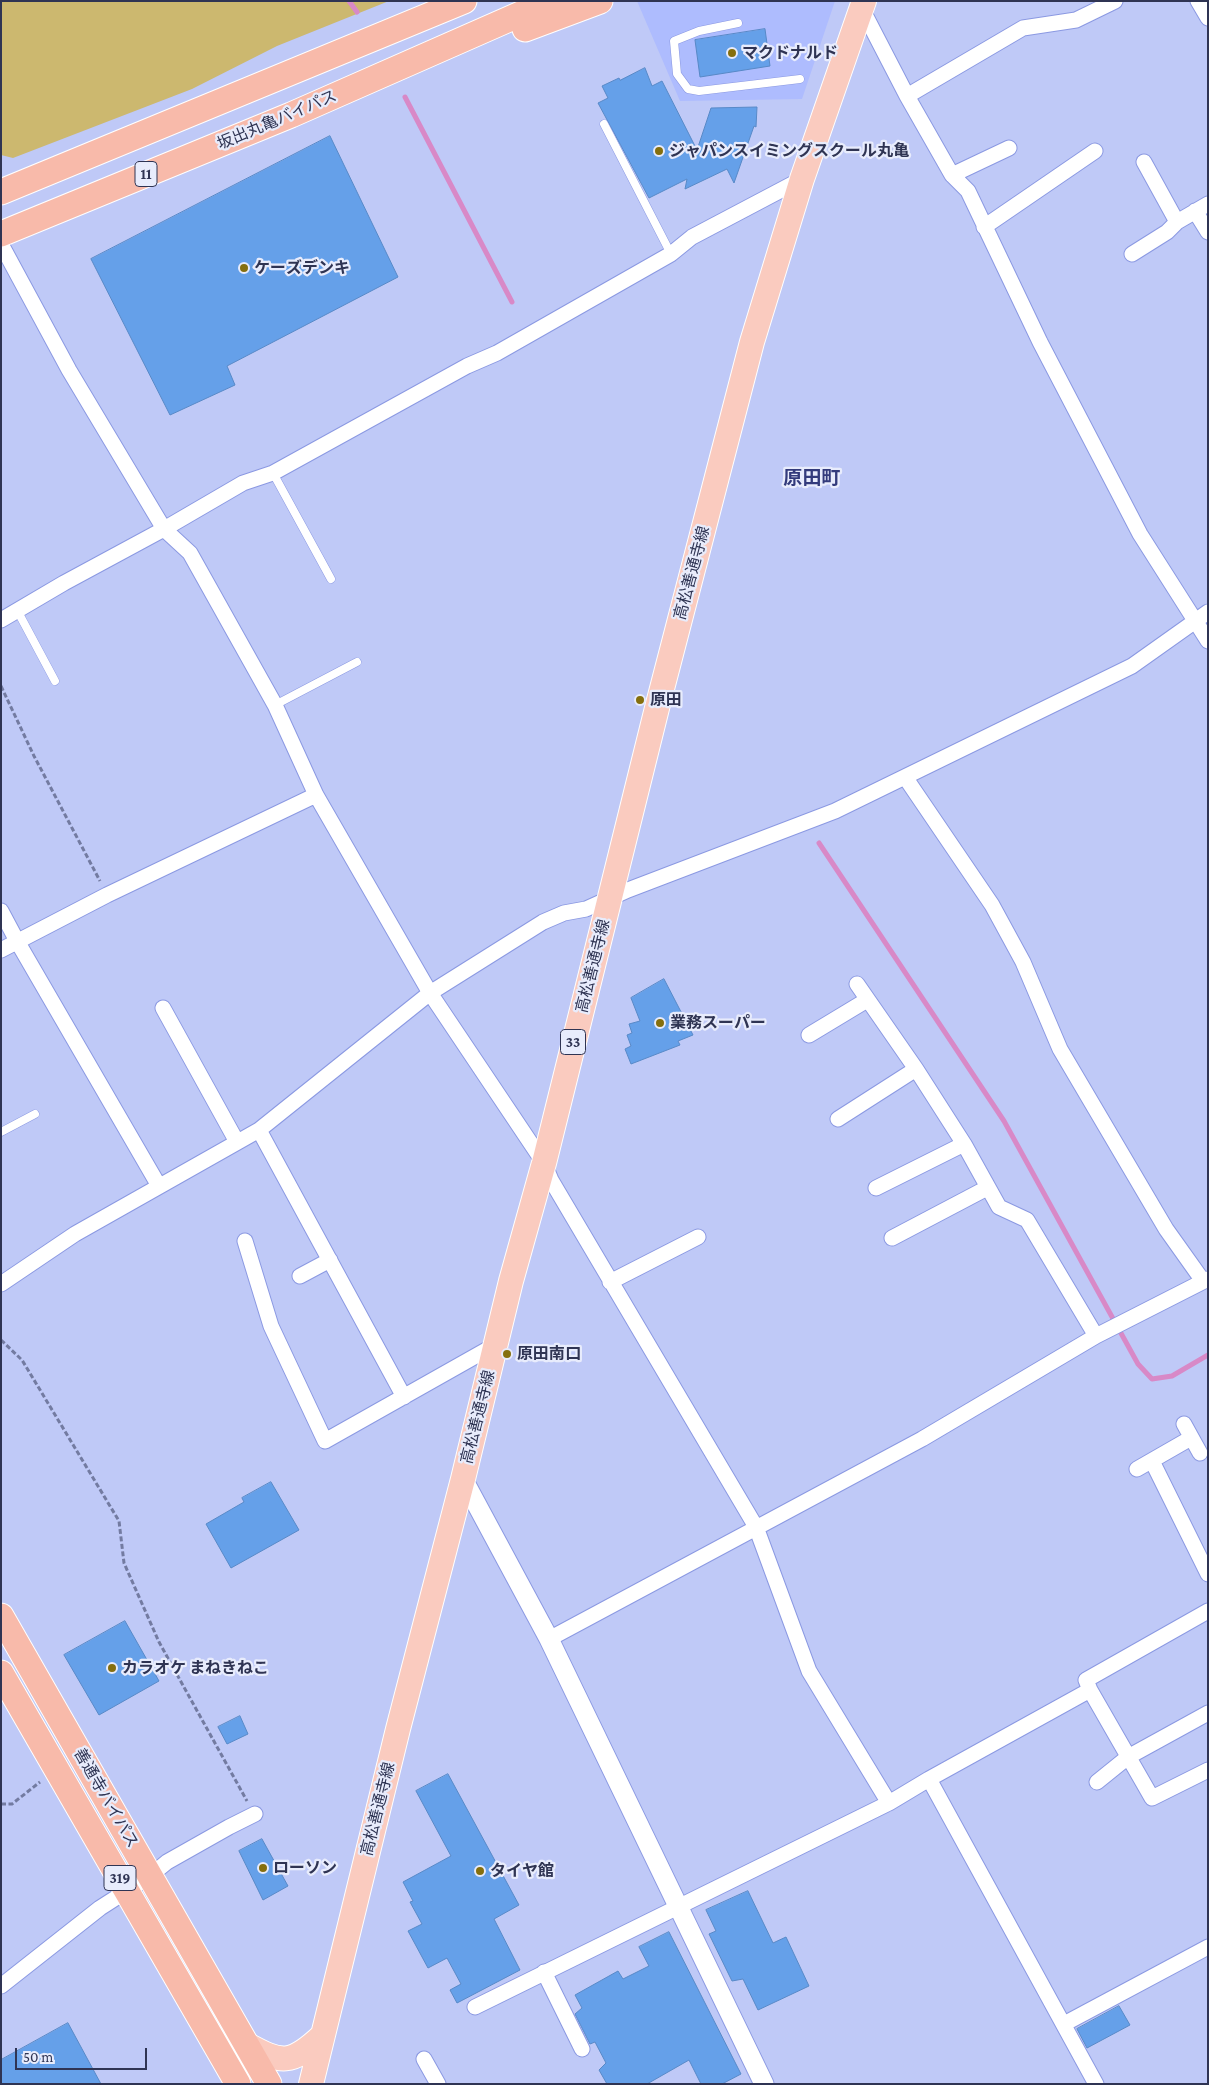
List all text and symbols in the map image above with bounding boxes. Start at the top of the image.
place label: マクドナルド [742,43,838,63]
marker: マクドナルド [726,47,738,59]
street label: 坂出丸亀バイパス [214,86,340,154]
place label: ジャパンスイミングスクール丸亀 [669,141,909,161]
marker: ジャパンスイミングスクール丸亀 [653,145,665,157]
road number: 11 [135,162,157,186]
place label: ケーズデンキ [254,258,350,278]
marker: ケーズデンキ [238,262,250,274]
district label: 原田町 [784,467,840,489]
street label: 高松善通寺線 [670,524,714,622]
place label: 原田 [650,690,682,710]
marker: 原田 [634,694,646,706]
street label: 高松善通寺線 [572,917,614,1015]
place label: 業務スーパー [670,1013,766,1033]
marker: 業務スーパー [654,1017,666,1029]
road number: 33 [560,1030,586,1054]
place label: 原田南口 [517,1344,581,1364]
marker: 原田南口 [501,1348,513,1360]
street label: 高松善通寺線 [457,1368,499,1466]
place label: カラオケ まねきねこ [122,1658,269,1678]
marker: カラオケ まねきねこ [106,1662,118,1674]
street label: 善通寺バイパス [70,1745,142,1851]
street label: 高松善通寺線 [357,1760,399,1858]
place label: ローソン [273,1858,337,1878]
place label: タイヤ館 [490,1861,554,1881]
marker: ローソン [257,1862,269,1874]
marker: タイヤ館 [474,1865,486,1877]
road number: 319 [104,1866,136,1890]
scale bar [18,2038,150,2070]
text: 50 m [23,2049,53,2065]

